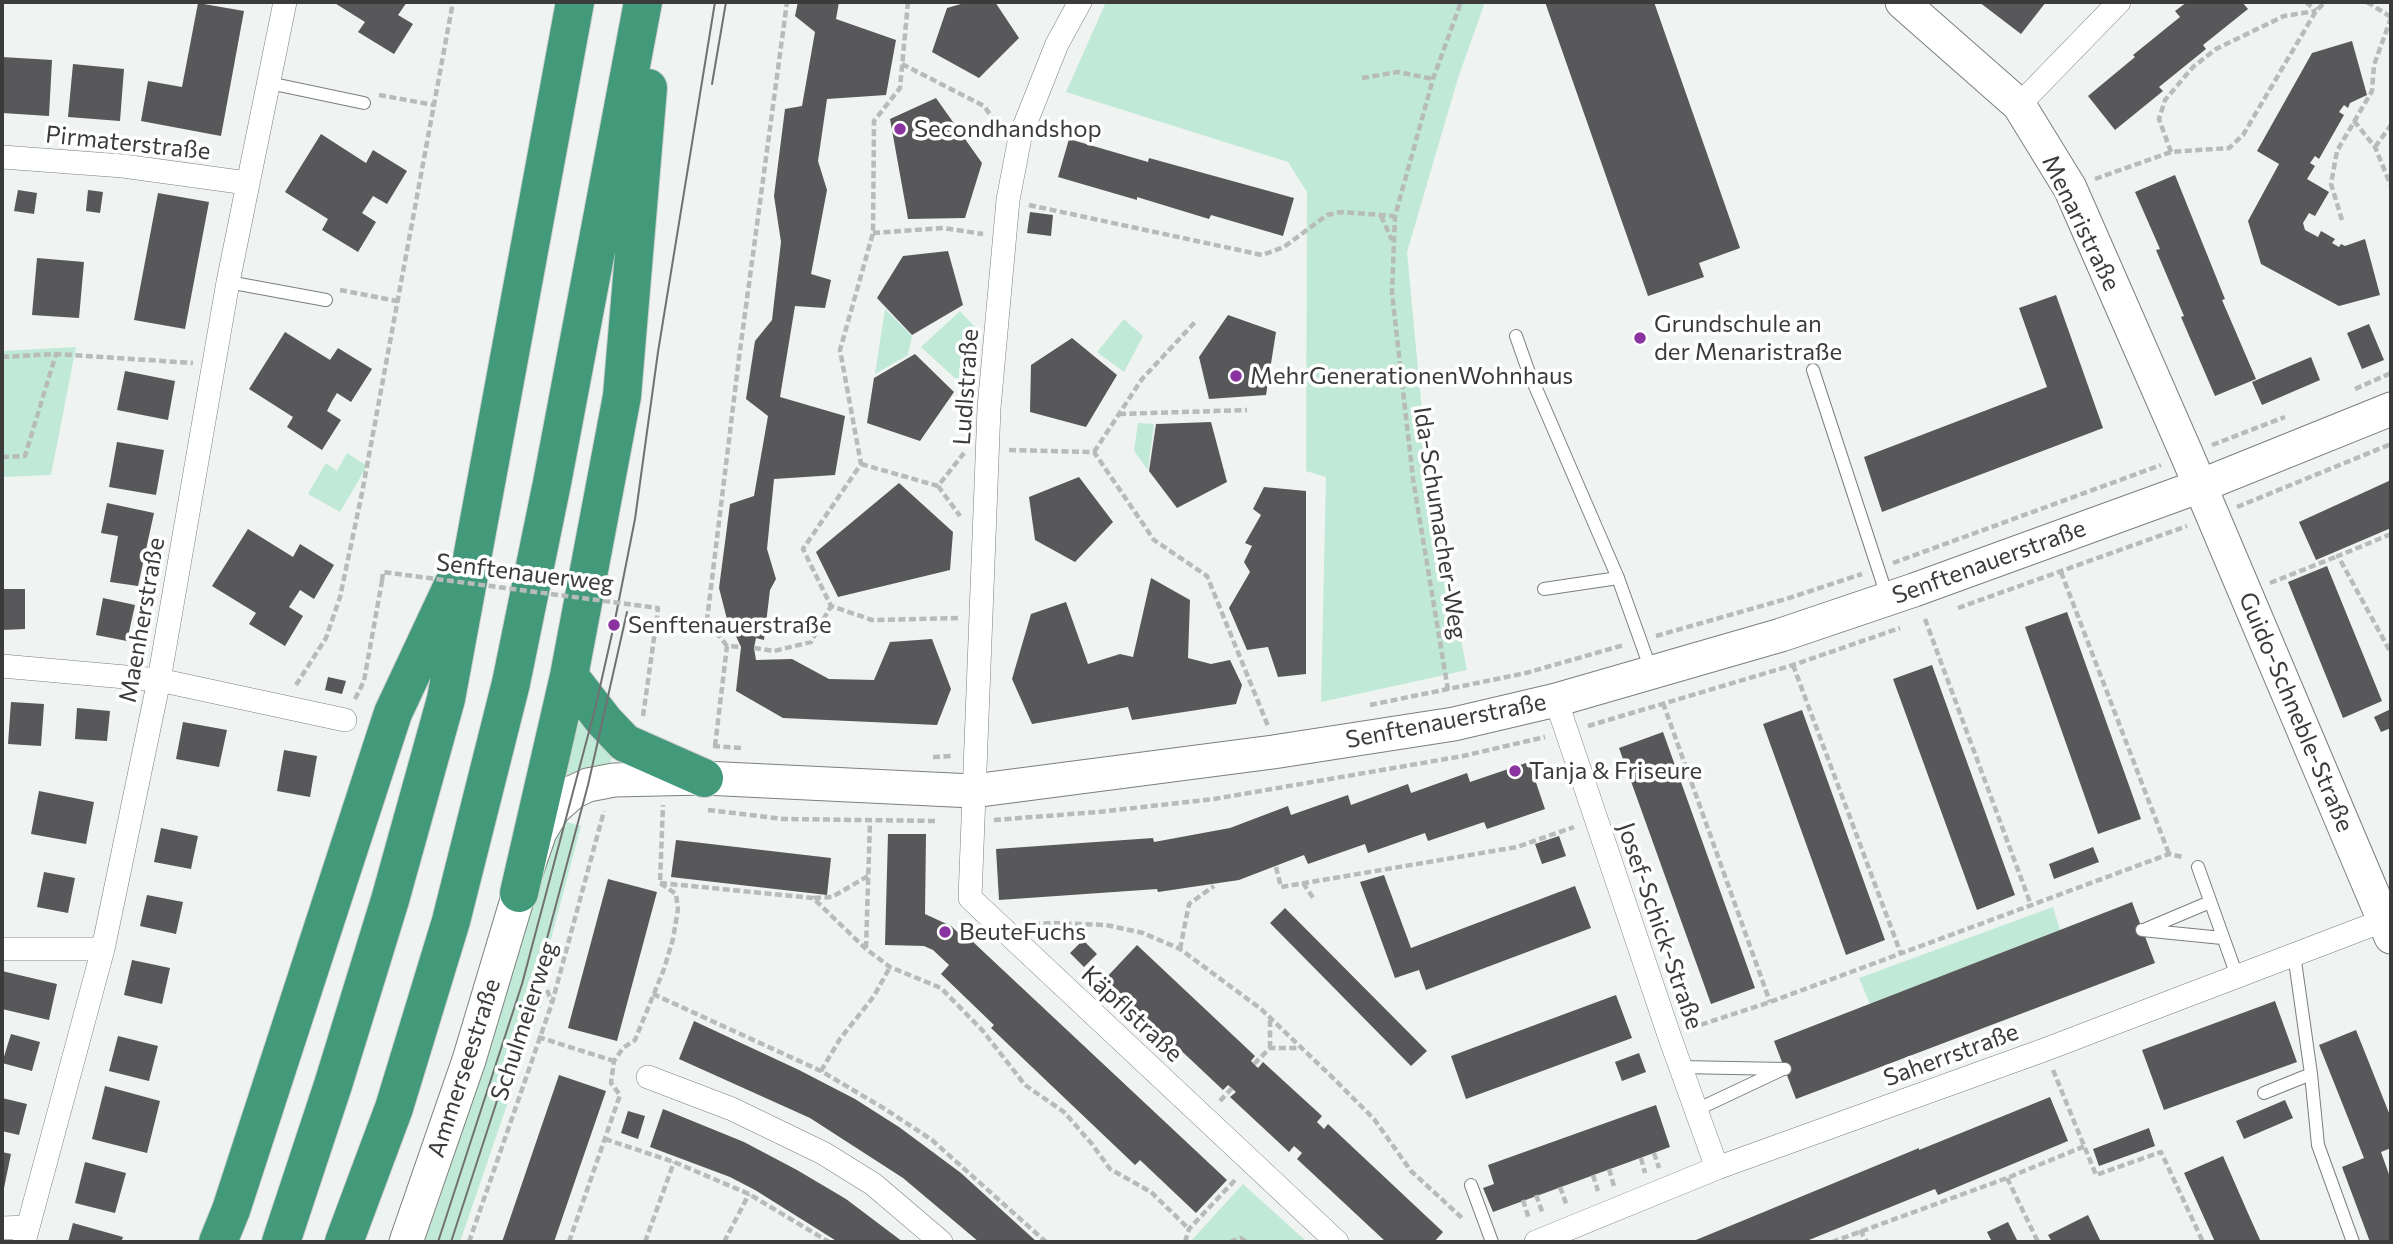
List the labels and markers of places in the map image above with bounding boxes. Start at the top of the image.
place label: Secondhandshop [914,115,1102,143]
marker: Secondhandshop [892,121,908,137]
place label: Grundschule an der Menaristraße [1654,310,1842,366]
marker: Grundschule an der Menaristraße [1632,330,1648,346]
place label: MehrGenerationenWohnhaus [1250,362,1573,390]
marker: MehrGenerationenWohnhaus [1228,368,1244,384]
place label: Senftenauerstraße [628,611,832,639]
marker: Senftenauerstraße [606,617,622,633]
place label: Tanja & Friseure [1529,757,1702,785]
marker: Tanja & Friseure [1507,763,1523,779]
place label: BeuteFuchs [959,918,1086,946]
marker: BeuteFuchs [937,924,953,940]

